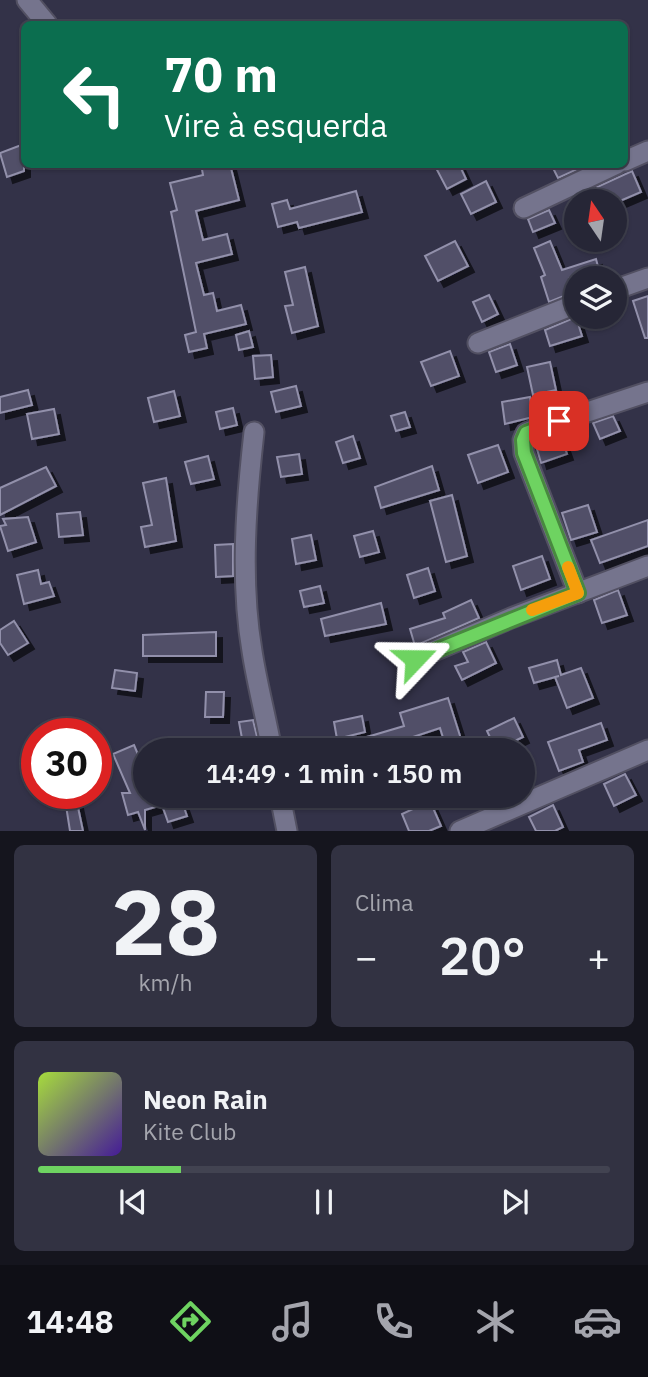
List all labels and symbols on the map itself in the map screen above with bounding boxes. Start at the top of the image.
north arrow [564,189,626,252]
pin [529,391,589,451]
position arrow [378,622,452,696]
speed limit sign: 30 [21,718,112,809]

